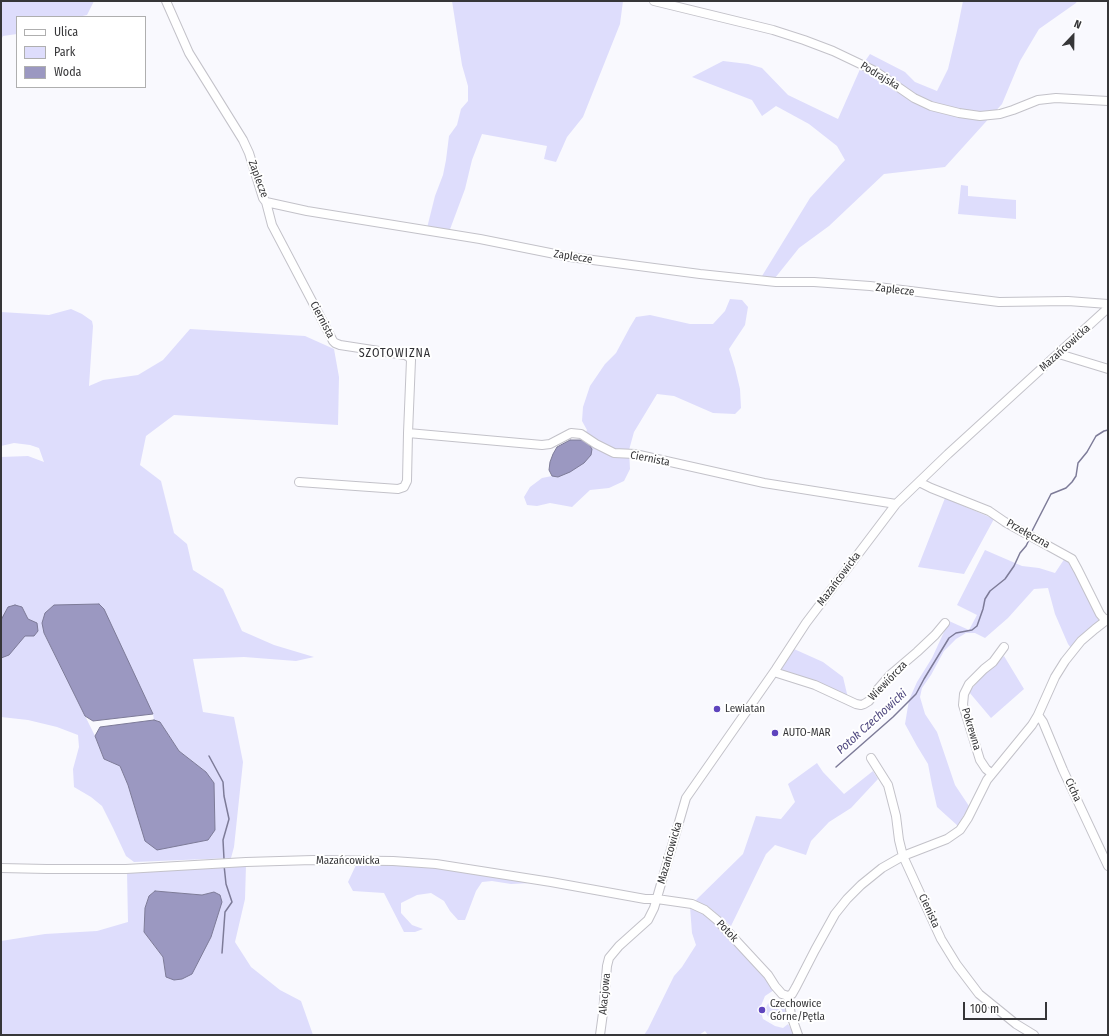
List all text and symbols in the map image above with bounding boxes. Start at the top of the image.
legend [16,16,146,88]
north arrow [1053,16,1093,56]
text: N [1072,17,1083,32]
text: Ulica [54,25,78,39]
text: Park [54,45,75,59]
street label: Podrajska [858,59,902,93]
text: Woda [54,65,82,79]
street label: Zaplecze [245,158,271,200]
street label: Zaplecze [553,247,593,267]
street label: Zaplecze [875,281,915,299]
street label: Ciernista [307,299,337,341]
street label: Mazańcowicka [1037,322,1093,374]
district label: SZOTOWIZNA [359,347,431,361]
street label: Ciernista [629,449,671,469]
street label: Przełęczna [1004,517,1052,551]
street label: Mazańcowicka [814,549,864,609]
street label: Wiewiórcza [866,658,910,704]
water label: Potok Czechowicki [834,687,910,757]
place label: Lewiatan [725,702,765,716]
marker: Lewiatan [712,704,722,714]
street label: Pokrewna [958,706,984,752]
place label: AUTO-MAR [783,726,830,740]
marker: AUTO-MAR [770,728,780,738]
street label: Cicha [1062,776,1084,804]
street label: Mazańcowicka [655,820,685,886]
street label: Mazańcowicka [316,854,380,868]
street label: Cienista [915,892,943,930]
street label: Potok [713,917,741,945]
street label: Akacjowa [597,973,613,1015]
scale bar [965,994,1049,1020]
place label: Czechowice Górne/Pętla [770,997,825,1023]
text: 100 m [970,1002,999,1016]
marker: Czechowice Górne/Pętla [757,1005,767,1015]

